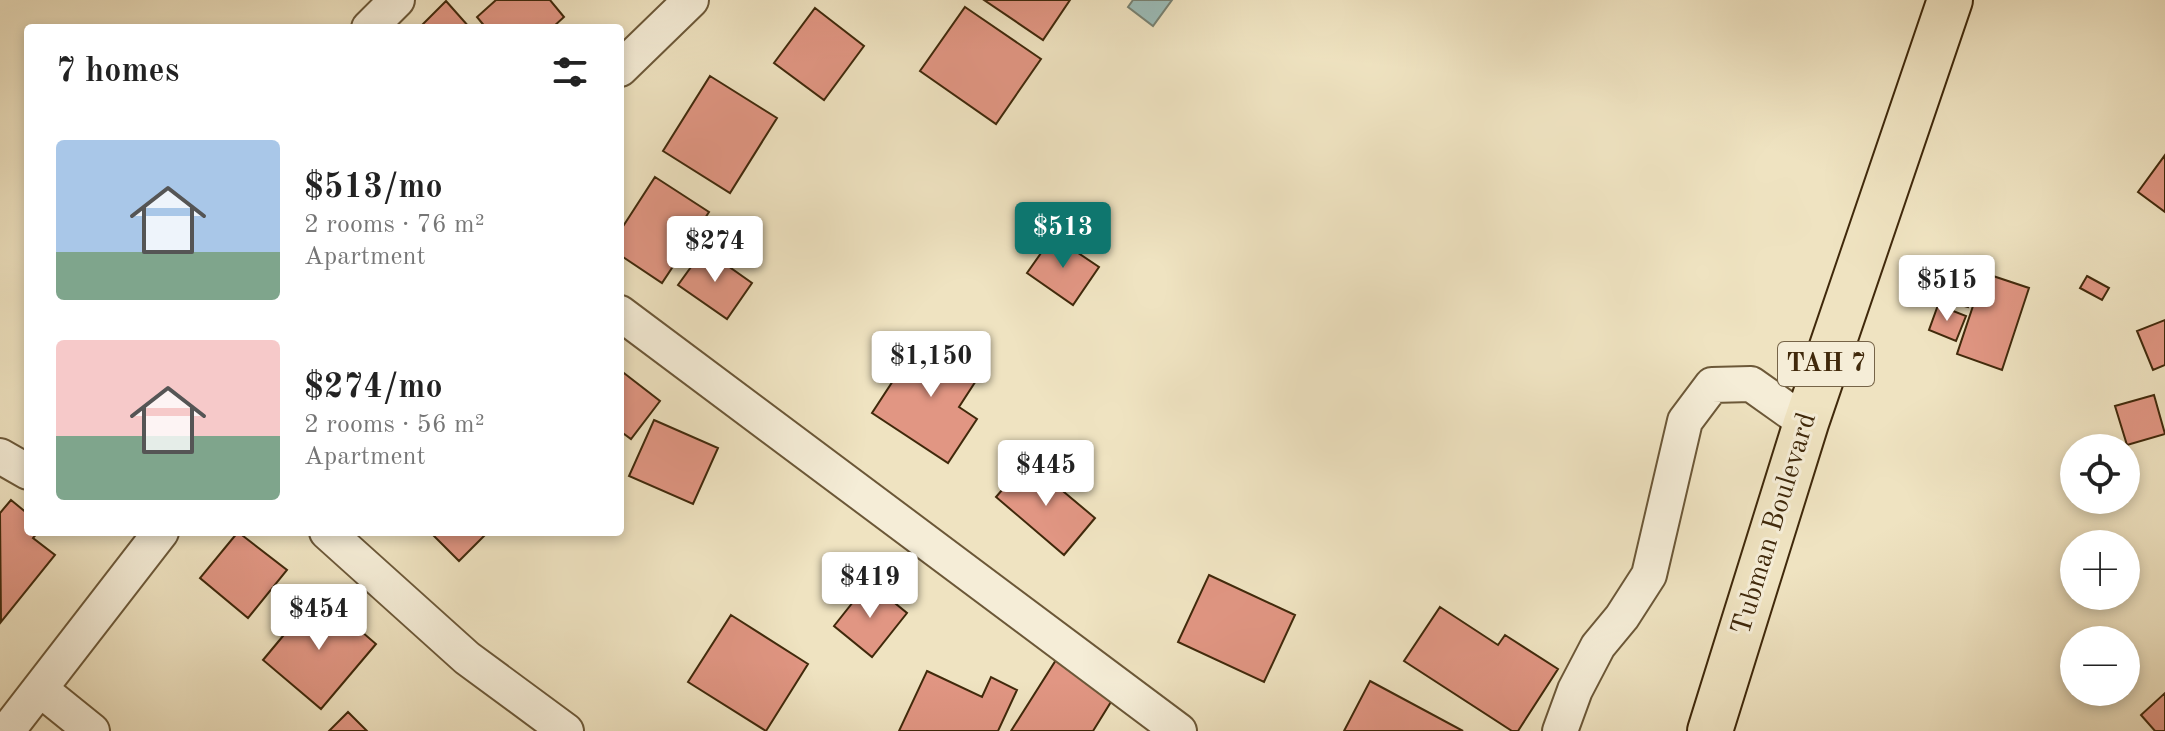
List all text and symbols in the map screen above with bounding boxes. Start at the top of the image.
icon: filters [548,50,592,94]
text: 7 homes [56,55,179,89]
text: $513/mo [304,171,443,205]
icon: home [120,172,216,268]
pin: $513 [1016,202,1110,270]
text: 2 rooms · 76 m² [304,212,485,238]
text: $513 [1033,215,1093,241]
pin: $274 [668,216,762,284]
text: $274 [685,229,745,255]
text: Apartment [304,244,426,270]
pin: $515 [1900,255,1994,323]
text: $515 [1917,268,1977,294]
pin: $1,150 [866,331,996,399]
road number: TAH 7 [1778,342,1874,386]
text: $1,150 [890,344,972,370]
text: $274/mo [304,371,443,405]
icon: home [120,372,216,468]
street label: Tubman Boulevard [1728,410,1822,638]
text: 2 rooms · 56 m² [304,412,485,438]
map controls [2060,434,2140,706]
button: locate [2060,434,2140,514]
pin: $445 [999,440,1093,508]
text: Apartment [304,444,426,470]
text: $445 [1016,453,1076,479]
button: + [2060,530,2140,610]
pin: $419 [823,552,917,620]
text: $419 [840,565,900,591]
pin: $454 [272,584,366,652]
text: $454 [289,597,349,623]
button: − [2060,626,2140,706]

